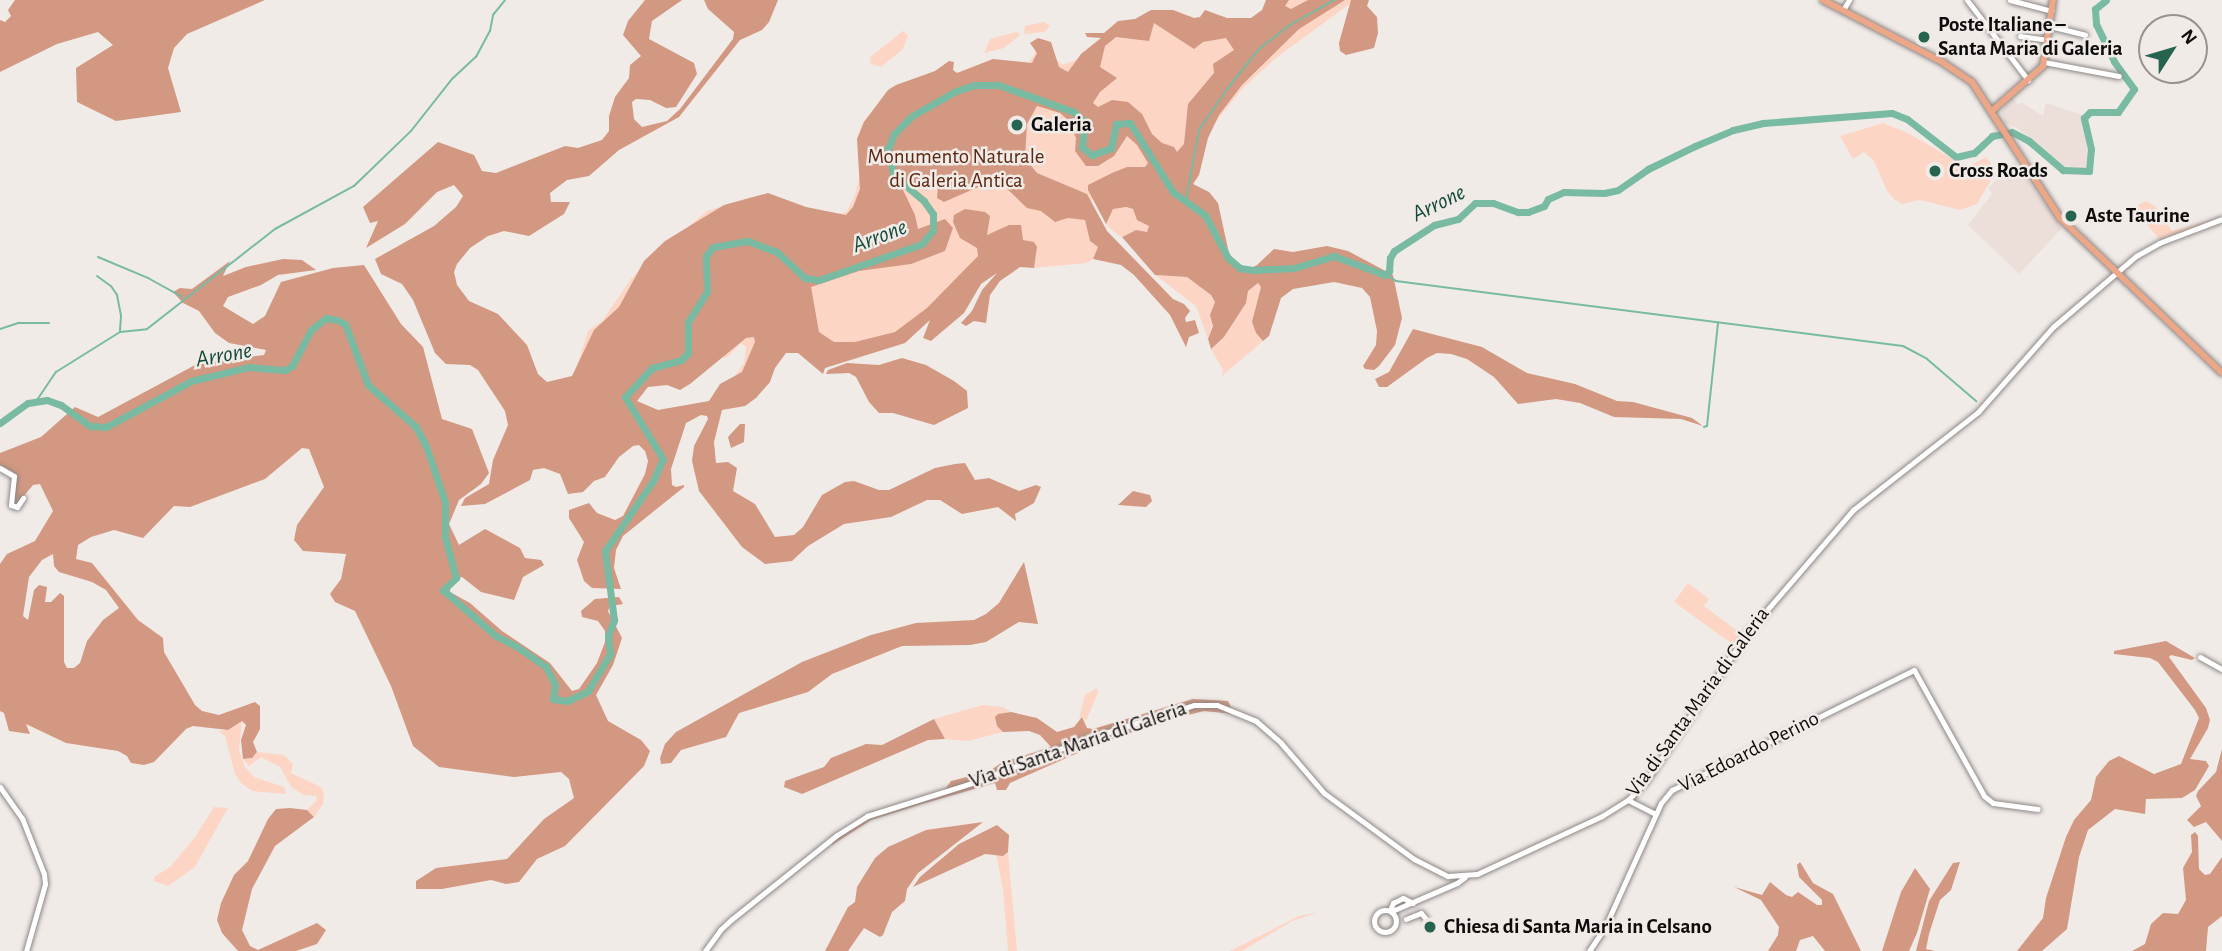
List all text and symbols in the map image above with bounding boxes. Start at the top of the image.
place label: Poste Italiane – Santa Maria di Galeria [1938,12,2123,62]
north arrow [2138,14,2208,84]
text: N [2177,26,2200,48]
marker: Poste Italiane – Santa Maria di Galeria [1916,29,1932,45]
place label: Galeria [1031,112,1092,138]
marker: Galeria [1009,117,1025,133]
park label: Monumento Naturale di Galeria Antica [867,144,1045,194]
place label: Cross Roads [1949,158,2048,184]
marker: Cross Roads [1927,163,1943,179]
water label: Arrone [1408,179,1470,229]
place label: Aste Taurine [2085,203,2190,229]
marker: Aste Taurine [2063,208,2079,224]
water label: Arrone [849,214,911,260]
water label: Arrone [194,338,254,374]
street label: Via di Santa Maria di Galeria [1621,602,1775,802]
street label: Via di Santa Maria di Galeria [966,696,1190,794]
street label: Via Edoardo Perino [1674,706,1824,798]
place label: Chiesa di Santa Maria in Celsano [1444,914,1712,940]
marker: Chiesa di Santa Maria in Celsano [1422,919,1438,935]

